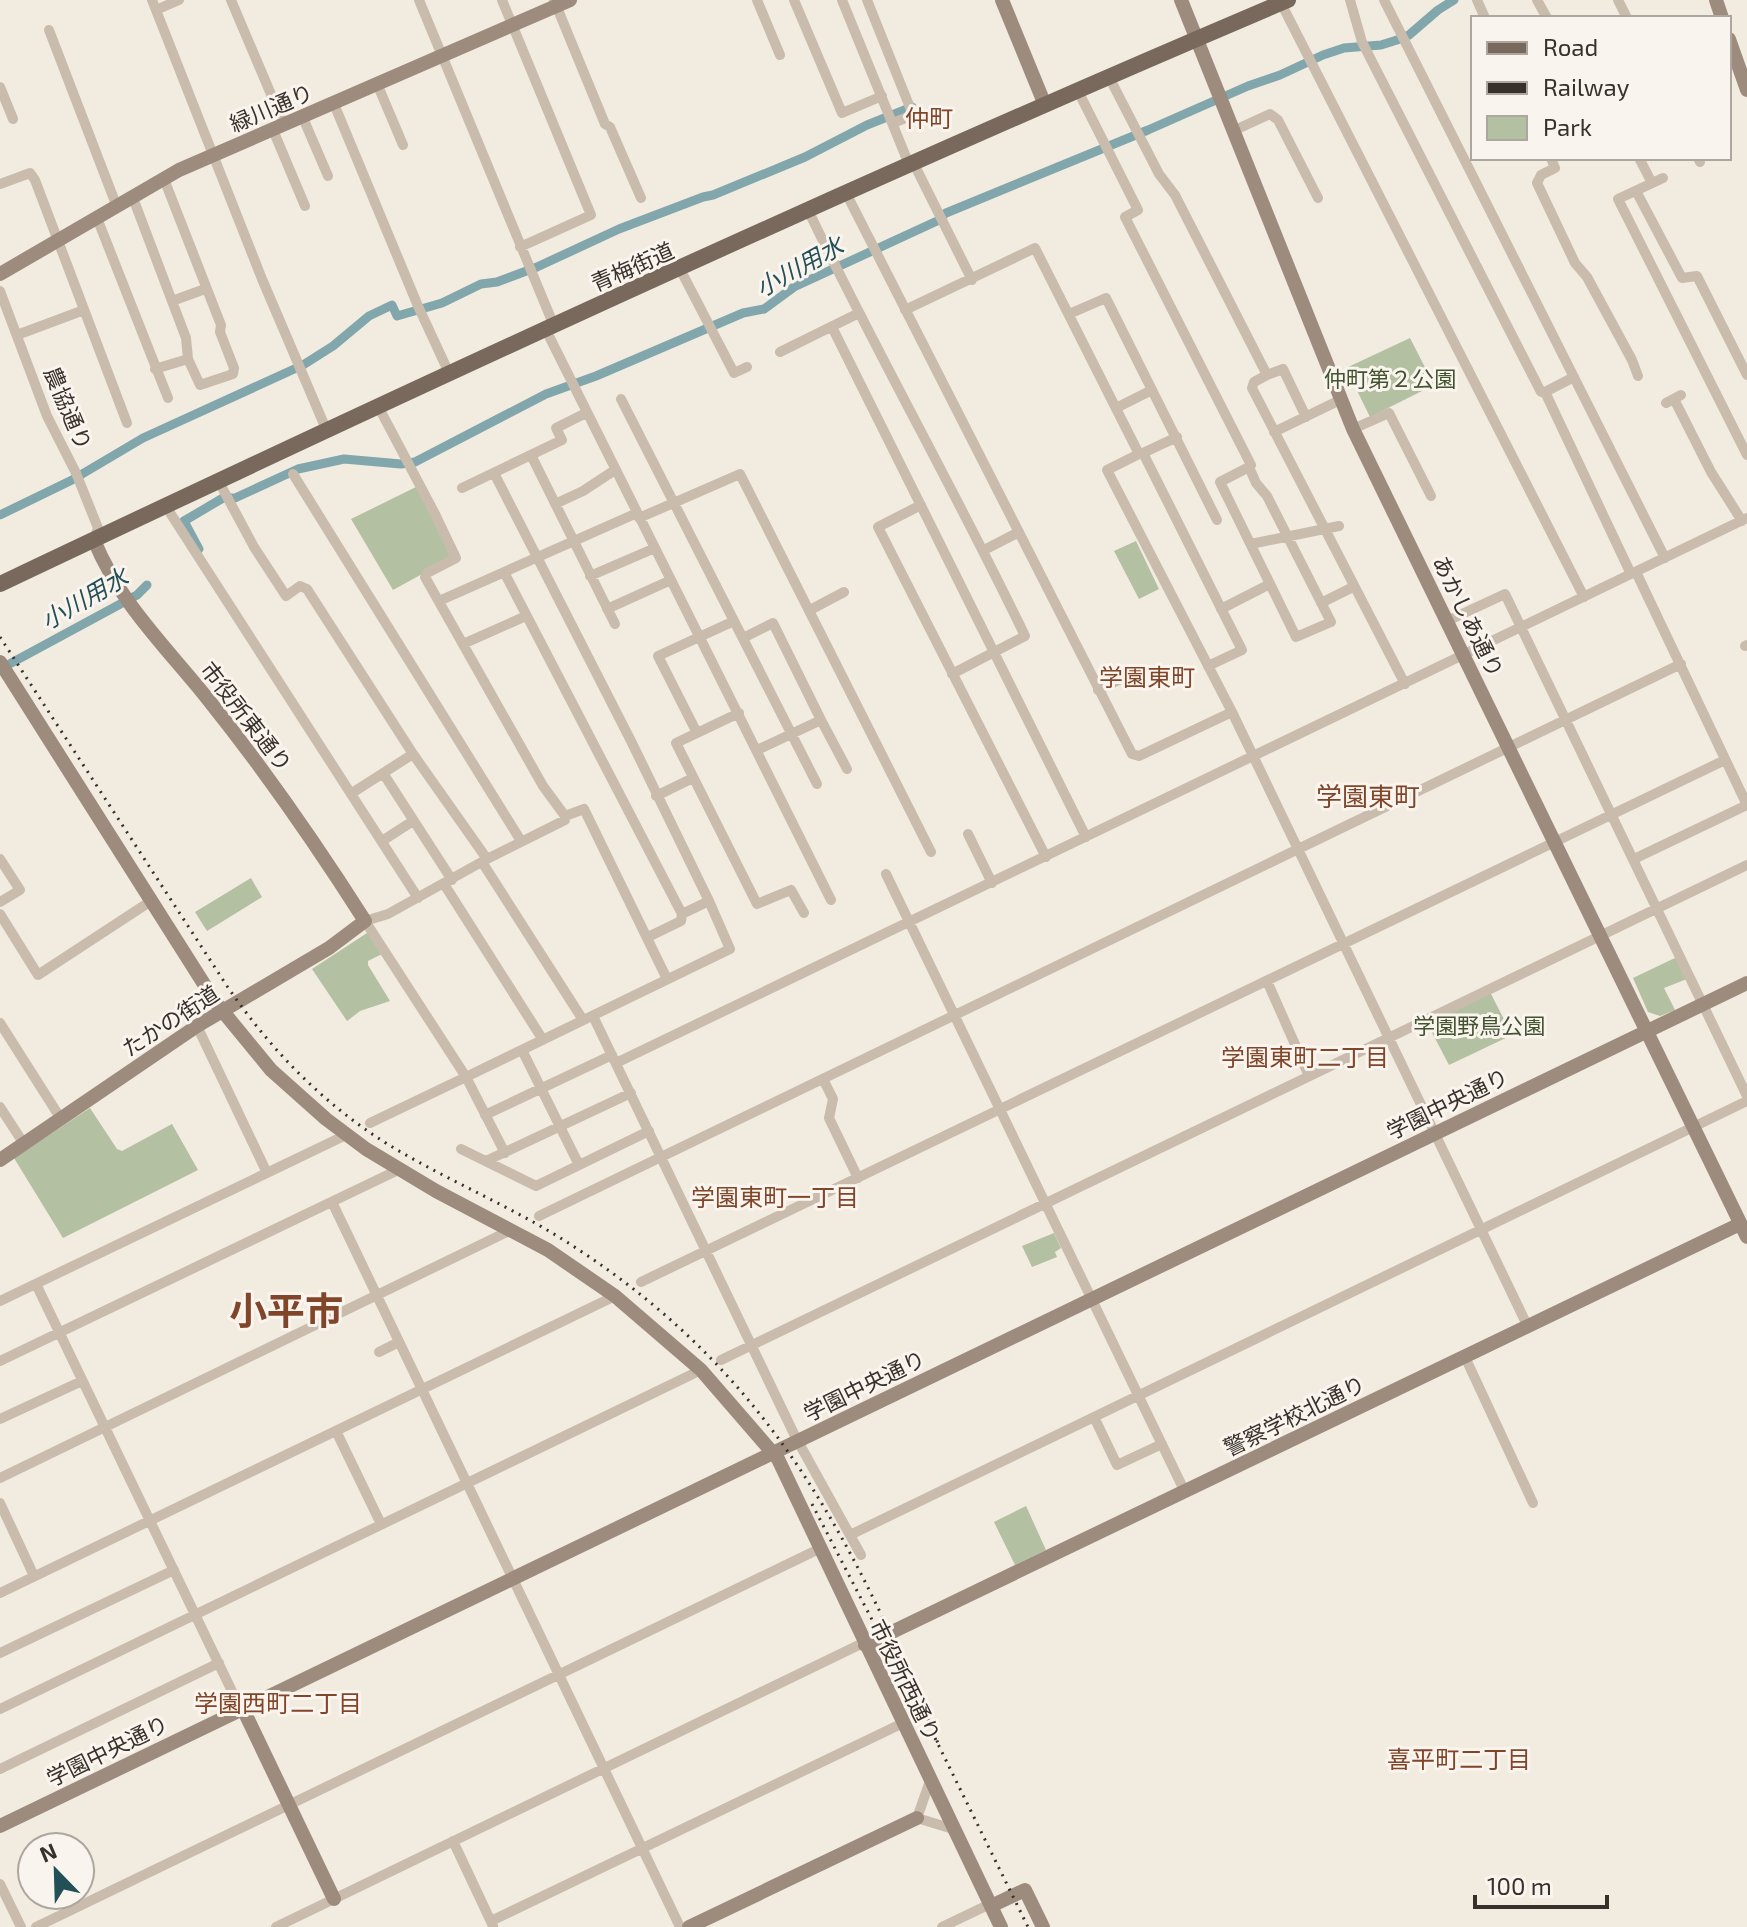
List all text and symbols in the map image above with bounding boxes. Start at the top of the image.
legend [1471,16,1731,160]
text: Road [1543,32,1598,61]
text: Railway [1543,72,1630,101]
street label: 緑川通り [225,78,317,136]
district label: 仲町 [905,103,953,132]
text: Park [1543,112,1592,141]
water label: 小川用水 [750,229,851,302]
street label: 青梅街道 [587,236,677,296]
street label: 農協通り [40,362,98,454]
park label: 仲町第２公園 [1324,365,1456,391]
street label: あかしあ通り [1428,551,1510,681]
water label: 小川用水 [35,560,135,635]
street label: 市役所東通り [196,656,298,776]
district label: 学園東町 [1099,662,1195,691]
district label: 学園東町 [1316,780,1420,811]
street label: たかの街道 [117,979,223,1061]
park label: 学園野鳥公園 [1413,1012,1545,1038]
district label: 学園東町二丁目 [1221,1042,1389,1071]
street label: 学園中央通り [1382,1062,1512,1144]
district label: 学園東町一丁目 [691,1182,859,1211]
district label: 小平市 [229,1287,343,1333]
street label: 学園中央通り [799,1344,929,1426]
street label: 警察学校北通り [1219,1370,1369,1460]
street label: 市役所西通り [865,1615,947,1745]
district label: 学園西町二丁目 [194,1688,362,1717]
street label: 学園中央通り [42,1709,172,1791]
district label: 喜平町二丁目 [1387,1744,1531,1773]
north arrow [16,1831,96,1911]
text: N [35,1837,60,1867]
scale bar [1475,1859,1607,1909]
text: 100 m [1487,1871,1552,1900]

